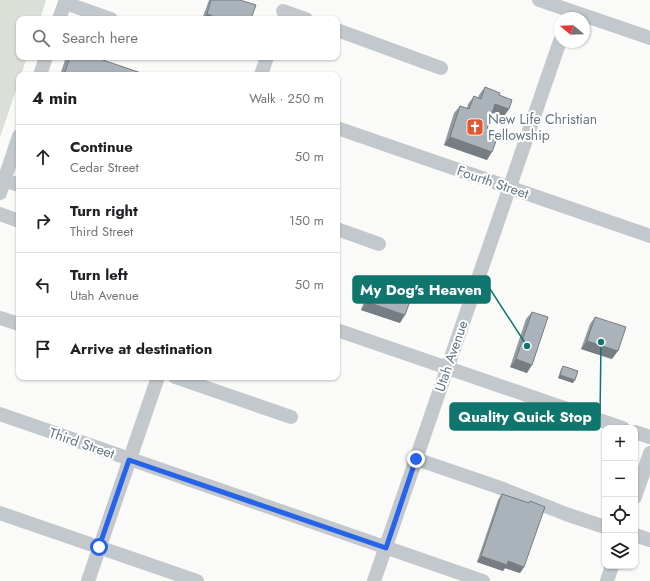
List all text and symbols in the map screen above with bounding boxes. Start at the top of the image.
north arrow [554,12,590,48]
search box [16,16,340,60]
icon: search [30,27,52,49]
text: Search here [62,27,138,49]
text: 4 min [32,86,77,110]
text: Walk · 250 m [249,89,324,108]
place label: New Life Christian Fellowship [488,109,597,145]
church icon: New Life Christian Fellowship [465,117,485,137]
text: Continue [70,136,133,158]
icon: ahead [32,146,54,168]
text: 50 m [295,147,324,166]
text: Cedar Street [70,158,139,177]
street label: Fourth Street [454,160,532,204]
text: Turn right [70,200,138,222]
icon: right [32,210,54,232]
text: 150 m [289,211,324,230]
text: Third Street [70,222,133,241]
text: Turn left [70,264,128,286]
icon: left [32,274,54,296]
text: 50 m [295,275,324,294]
callout: My Dog's Heaven [353,276,490,303]
text: My Dog's Heaven [360,279,482,301]
text: Utah Avenue [70,286,139,305]
street label: Utah Avenue [429,318,473,394]
icon: arrive [32,338,54,360]
text: Arrive at destination [70,338,212,360]
callout: Quality Quick Stop [450,403,600,430]
text: Quality Quick Stop [458,406,592,428]
street label: Third Street [47,422,118,464]
map controls [602,425,638,569]
button: + [602,425,638,461]
route end [407,450,425,468]
button: − [602,461,638,497]
button: locate [602,497,638,533]
button: layers [602,533,638,569]
route start [90,538,108,556]

